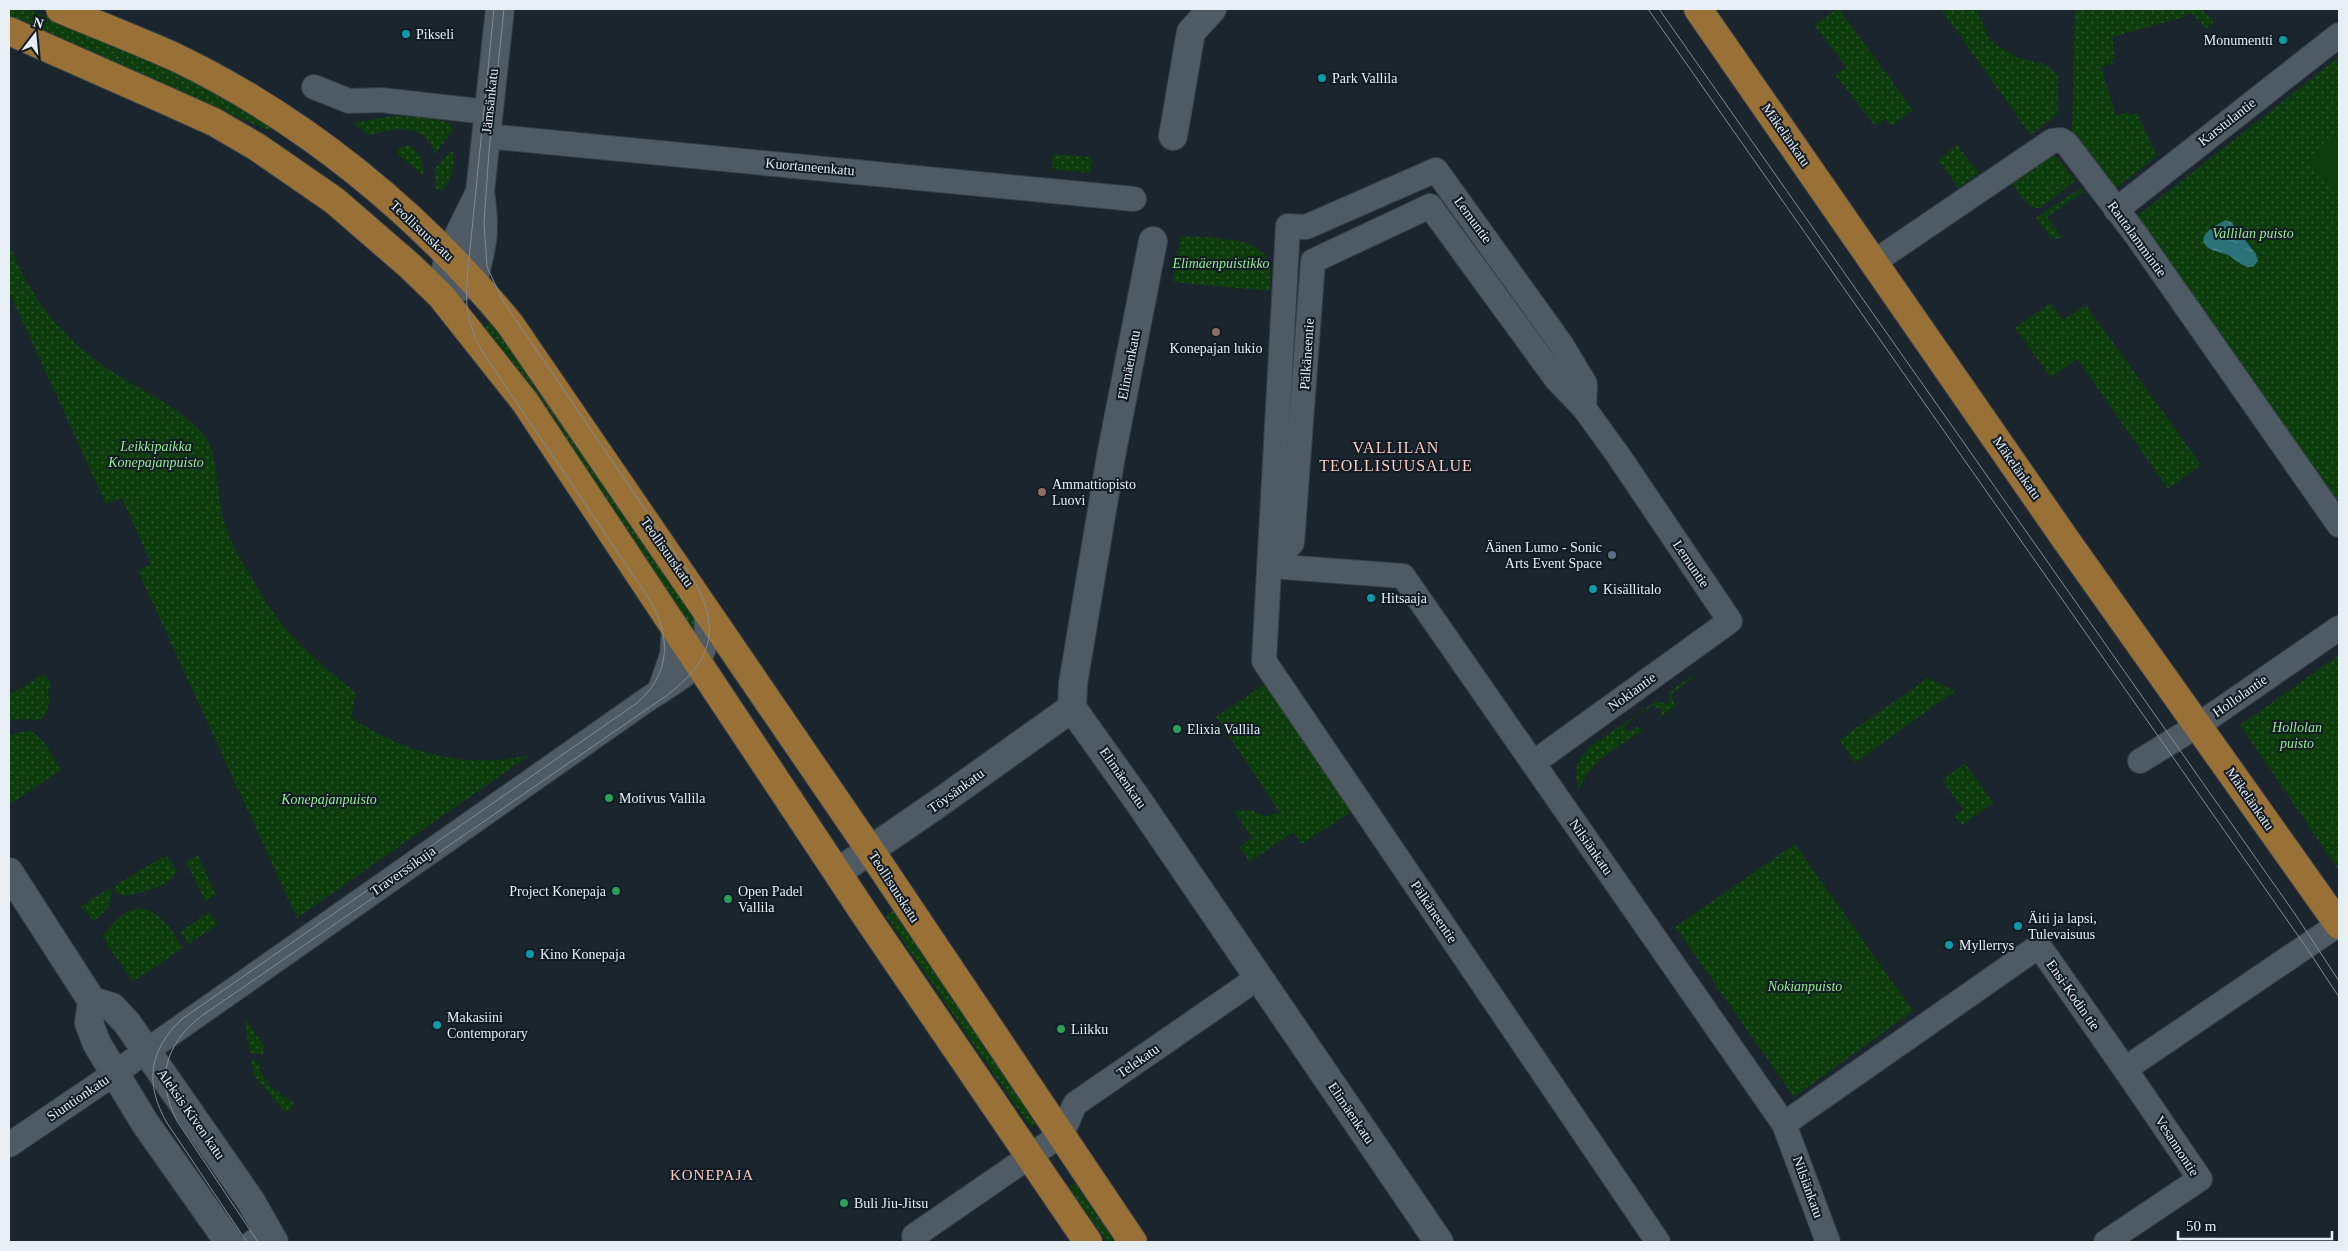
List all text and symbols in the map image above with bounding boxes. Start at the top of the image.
north arrow [10,10,60,60]
text: N [32,14,45,32]
place label: Pikseli [416,27,454,42]
marker: Pikseli [400,28,412,40]
place label: Monumentti [2204,33,2273,48]
marker: Monumentti [2277,34,2289,46]
street label: Jämsänkatu [479,68,501,134]
place label: Park Vallila [1332,71,1398,86]
marker: Park Vallila [1316,72,1328,84]
street label: Karstulantie [2195,95,2259,149]
street label: Mäkelänkatu [1759,101,1813,169]
street label: Kuortaneenkatu [765,156,855,178]
street label: Lemuntie [1451,194,1495,246]
street label: Teollisuuskatu [387,198,457,264]
street label: Rautalammintie [2105,198,2169,280]
park label: Vallilan puisto [2212,226,2294,241]
park label: Elimäenpuistikko [1171,256,1270,271]
street label: Pälkäneentie [1297,318,1317,390]
marker: Konepajan lukio [1210,326,1222,338]
street label: Elimäenkatu [1115,329,1143,401]
place label: Konepajan lukio [1170,341,1262,356]
street label: Mäkelänkatu [1990,434,2044,502]
park label: Leikkipaikka Konepajanpuisto [107,439,204,470]
district label: VALLILAN TEOLLISUUSALUE [1319,439,1473,474]
place label: Ammattiopisto Luovi [1052,477,1136,508]
marker: Ammattiopisto Luovi [1036,486,1048,498]
street label: Teollisuuskatu [637,514,697,590]
street label: Lemuntie [1670,538,1712,590]
place label: Äänen Lumo - Sonic Arts Event Space [1485,539,1602,571]
marker: Äänen Lumo - Sonic Arts Event Space [1606,549,1618,561]
place label: Kisällitalo [1603,582,1661,597]
marker: Kisällitalo [1587,583,1599,595]
place label: Hitsaaja [1381,591,1428,606]
marker: Hitsaaja [1365,592,1377,604]
street label: Nokiantie [1605,670,1659,714]
street label: Hollolantie [2210,672,2270,720]
park label: Hollolan puisto [2271,720,2322,751]
place label: Elixia Vallila [1187,722,1261,737]
marker: Elixia Vallila [1171,723,1183,735]
street label: Elimäenkatu [1097,745,1149,811]
street label: Mäkelänkatu [2223,765,2277,833]
street label: Töysänkatu [925,766,987,816]
place label: Motivus Vallila [619,791,706,806]
park label: Konepajanpuisto [280,792,377,807]
marker: Motivus Vallila [603,792,615,804]
street label: Nilsiänkatu [1566,816,1616,878]
street label: Traverssikuja [368,843,439,899]
street label: Teollisuuskatu [866,849,922,925]
street label: Pälkäneentie [1408,878,1460,946]
place label: Project Konepaja [509,884,607,899]
place label: Open Padel Vallila [738,884,803,915]
marker: Project Konepaja [610,885,622,897]
marker: Open Padel Vallila [722,893,734,905]
place label: Äiti ja lapsi, Tulevaisuus [2028,910,2097,942]
marker: Äiti ja lapsi, Tulevaisuus [2012,920,2024,932]
place label: Myllerrys [1959,938,2014,953]
marker: Myllerrys [1943,939,1955,951]
place label: Kino Konepaja [540,947,626,962]
marker: Kino Konepaja [524,948,536,960]
street label: Ensi-Kodin tie [2043,957,2103,1033]
park label: Nokianpuisto [1767,979,1842,994]
place label: Makasiini Contemporary [447,1010,528,1041]
marker: Makasiini Contemporary [431,1019,443,1031]
place label: Liikku [1071,1022,1108,1037]
marker: Liikku [1055,1023,1067,1035]
street label: Telekatu [1114,1041,1162,1081]
street label: Aleksis Kiven katu [154,1066,228,1162]
street label: Siuntionkatu [44,1072,112,1124]
street label: Elimäenkatu [1325,1079,1377,1147]
street label: Vesannontie [2152,1113,2202,1179]
street label: Nilsiänkatu [1790,1154,1826,1220]
district label: KONEPAJA [670,1167,754,1183]
place label: Buli Jiu-Jitsu [854,1196,928,1211]
marker: Buli Jiu-Jitsu [838,1197,850,1209]
scale bar [2178,1208,2332,1240]
text: 50 m [2186,1218,2217,1234]

